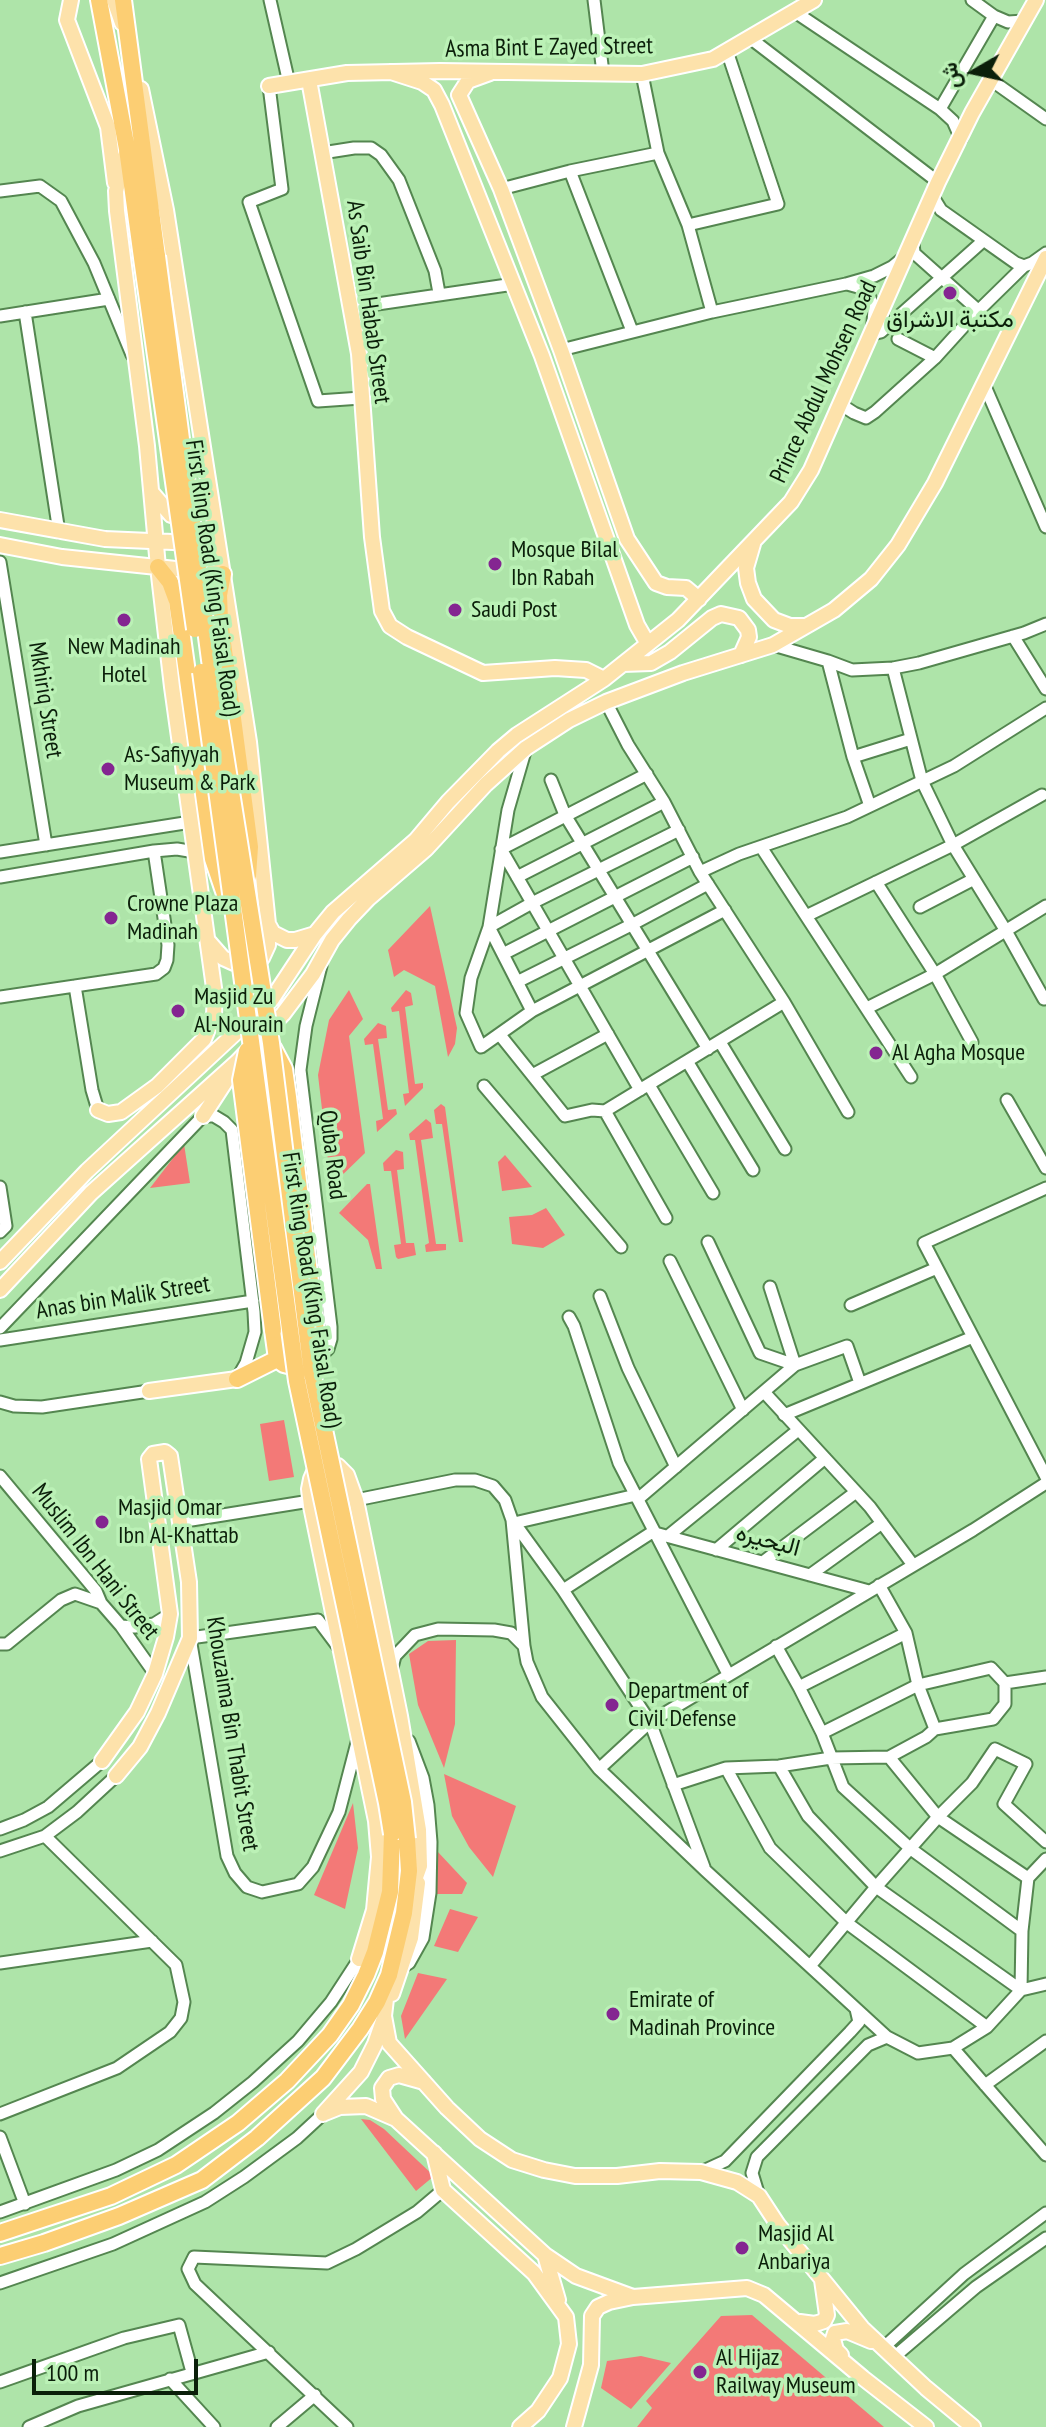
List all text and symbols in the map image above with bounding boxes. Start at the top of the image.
street label: Asma Bint E Zayed Street [445,32,653,64]
north arrow [934,32,1014,112]
text: ش [934,61,966,91]
street label: As Saib Bin Habab Street [339,199,397,405]
street label: Prince Abdul Mohsen Road [765,276,883,488]
marker: مكتبة الاشراق [941,284,959,302]
place label: مكتبة الاشراق [886,306,1014,334]
street label: First Ring Road (King Faisal Road) [178,438,246,718]
place label: Mosque Bilal Ibn Rabah [511,536,618,592]
marker: Mosque Bilal Ibn Rabah [486,555,504,573]
place label: Saudi Post [471,596,557,624]
marker: Saudi Post [446,601,464,619]
marker: New Madinah Hotel [115,611,133,629]
place label: New Madinah Hotel [67,633,181,689]
street label: Mkhiriq Street [22,640,68,760]
place label: As-Safiyyah Museum & Park [124,741,255,797]
marker: As-Safiyyah Museum & Park [99,760,117,778]
place label: Crowne Plaza Madinah [127,890,238,946]
marker: Crowne Plaza Madinah [102,909,120,927]
place label: Masjid Zu Al-Nourain [194,983,284,1039]
marker: Masjid Zu Al-Nourain [169,1002,187,1020]
place label: Al Agha Mosque [892,1039,1025,1067]
marker: Al Agha Mosque [867,1044,885,1062]
street label: Quba Road [312,1109,352,1201]
street label: First Ring Road (King Faisal Road) [275,1150,347,1430]
street label: Anas bin Malik Street [34,1270,212,1326]
street label: Muslim Ibn Hani Street [25,1478,165,1646]
place label: Masjid Omar Ibn Al-Khattab [118,1494,239,1550]
marker: Masjid Omar Ibn Al-Khattab [93,1513,111,1531]
street label: البحيره [733,1519,803,1563]
street label: Khouzaima Bin Thabit Street [199,1615,265,1853]
place label: Department of Civil Defense [628,1677,748,1733]
marker: Department of Civil Defense [603,1696,621,1714]
place label: Emirate of Madinah Province [629,1986,775,2042]
marker: Emirate of Madinah Province [604,2005,622,2023]
place label: Masjid Al Anbariya [758,2220,834,2276]
marker: Masjid Al Anbariya [733,2239,751,2257]
scale bar [36,2343,202,2393]
place label: Al Hijaz Railway Museum [716,2344,856,2400]
text: 100 m [46,2357,99,2388]
marker: Al Hijaz Railway Museum [691,2363,709,2381]

